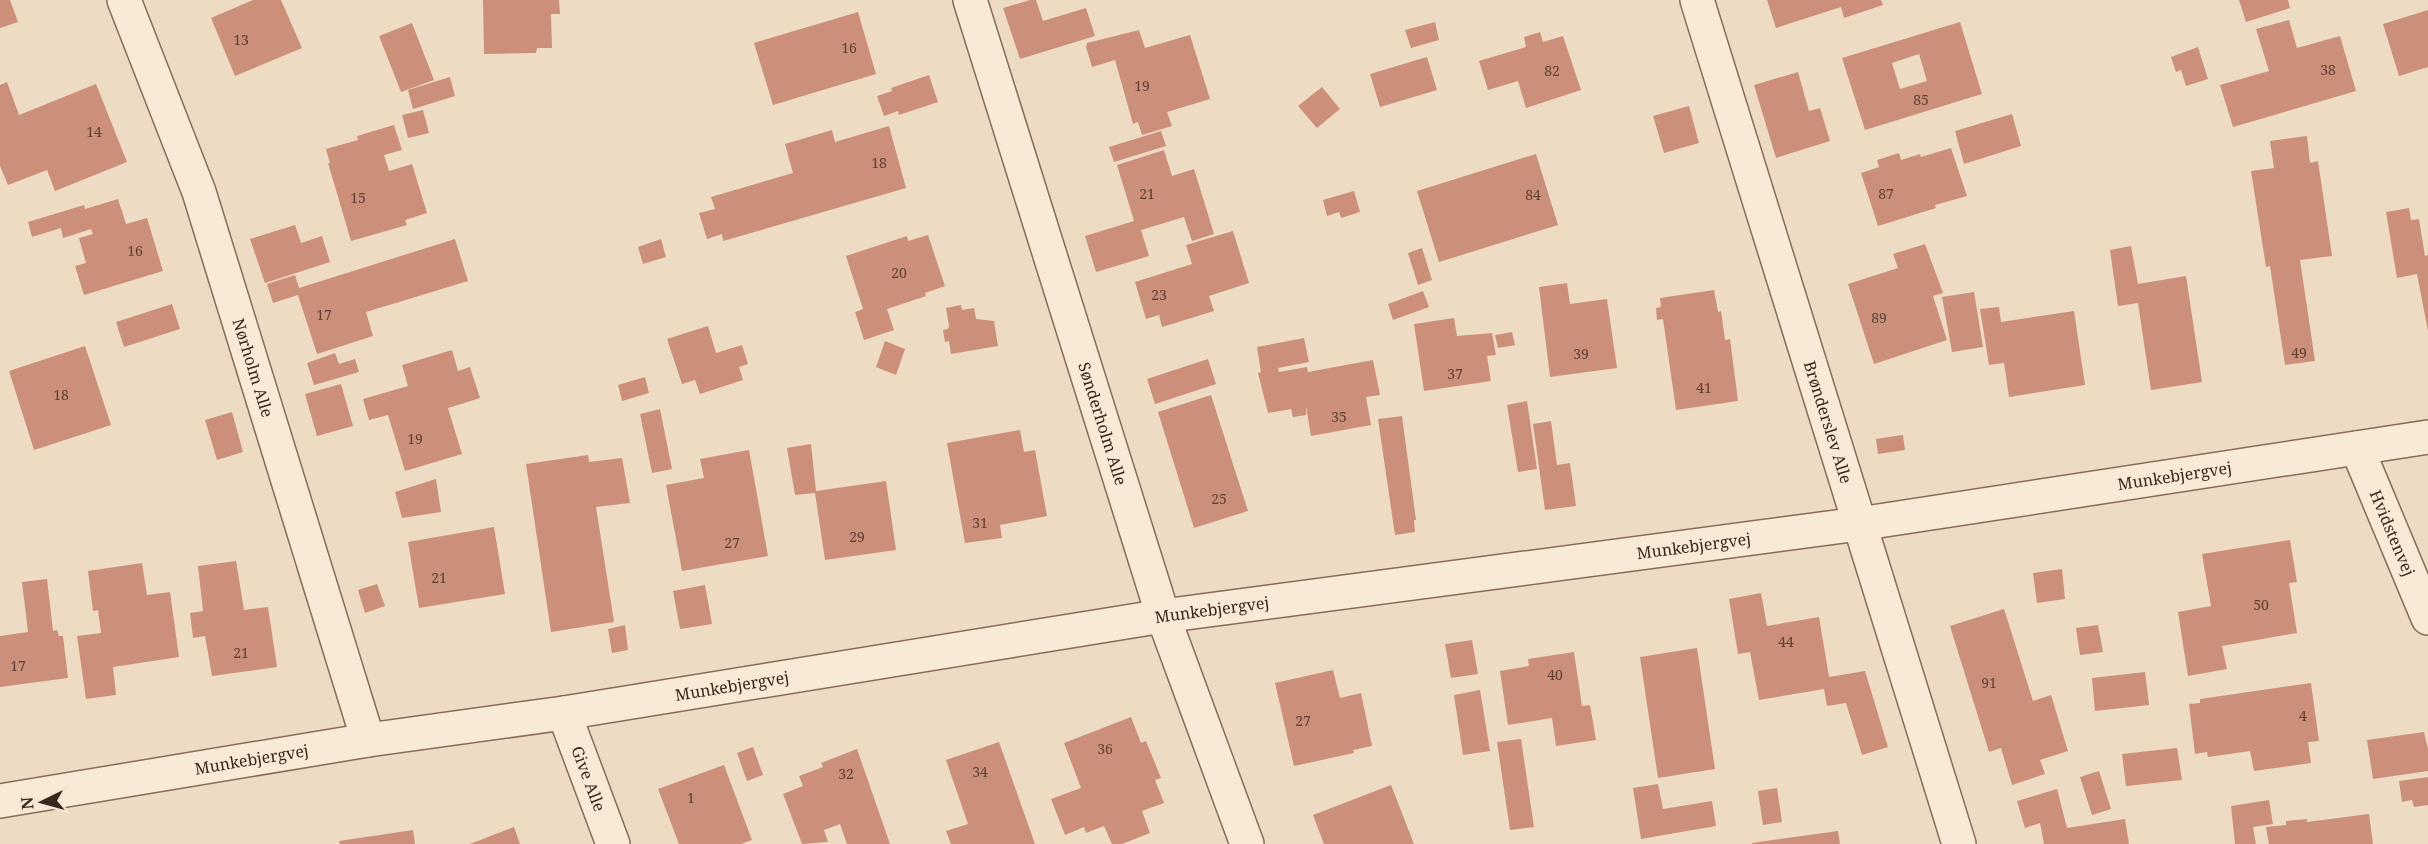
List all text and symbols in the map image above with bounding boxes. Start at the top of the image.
house number: 13 [233,30,249,49]
house number: 16 [841,38,857,57]
house number: 38 [2320,60,2336,79]
house number: 82 [1544,61,1560,80]
house number: 19 [1134,76,1150,95]
house number: 85 [1913,90,1929,109]
house number: 14 [86,122,102,141]
house number: 18 [871,153,887,172]
house number: 21 [1139,184,1155,203]
house number: 87 [1878,184,1894,203]
house number: 84 [1525,185,1541,204]
house number: 15 [350,188,366,207]
house number: 16 [127,241,143,260]
house number: 20 [891,263,907,282]
house number: 23 [1151,285,1167,304]
house number: 17 [316,305,332,324]
house number: 89 [1871,308,1887,327]
street label: Nørholm Alle [228,316,279,420]
house number: 49 [2291,343,2307,362]
house number: 39 [1573,344,1589,363]
street label: Brønderslev Alle [1799,358,1857,486]
street label: Sønderholm Alle [1073,359,1132,488]
house number: 37 [1447,364,1463,383]
house number: 41 [1696,378,1712,397]
house number: 18 [53,385,69,404]
house number: 35 [1331,407,1347,426]
house number: 19 [407,429,423,448]
street label: Munkebjergvej [2116,456,2233,495]
street label: Hvidstenvej [2365,487,2420,579]
house number: 25 [1211,489,1227,508]
house number: 31 [972,513,988,532]
house number: 29 [849,527,865,546]
street label: Munkebjergvej [1635,527,1752,564]
house number: 27 [724,533,740,552]
house number: 21 [431,568,447,587]
street label: Munkebjergvej [1153,591,1270,628]
house number: 50 [2253,595,2269,614]
house number: 44 [1778,632,1794,651]
house number: 21 [233,643,249,662]
house number: 17 [10,656,26,675]
house number: 40 [1547,665,1563,684]
street label: Munkebjergvej [673,666,791,706]
house number: 91 [1981,673,1997,692]
house number: 4 [2299,706,2307,725]
house number: 27 [1295,711,1311,730]
street label: Munkebjergvej [193,739,310,780]
house number: 36 [1097,739,1113,758]
street label: Give Alle [566,743,611,814]
house number: 34 [972,762,988,781]
house number: 32 [838,764,854,783]
north arrow [12,772,72,832]
house number: 1 [687,788,695,807]
text: N [16,796,39,811]

